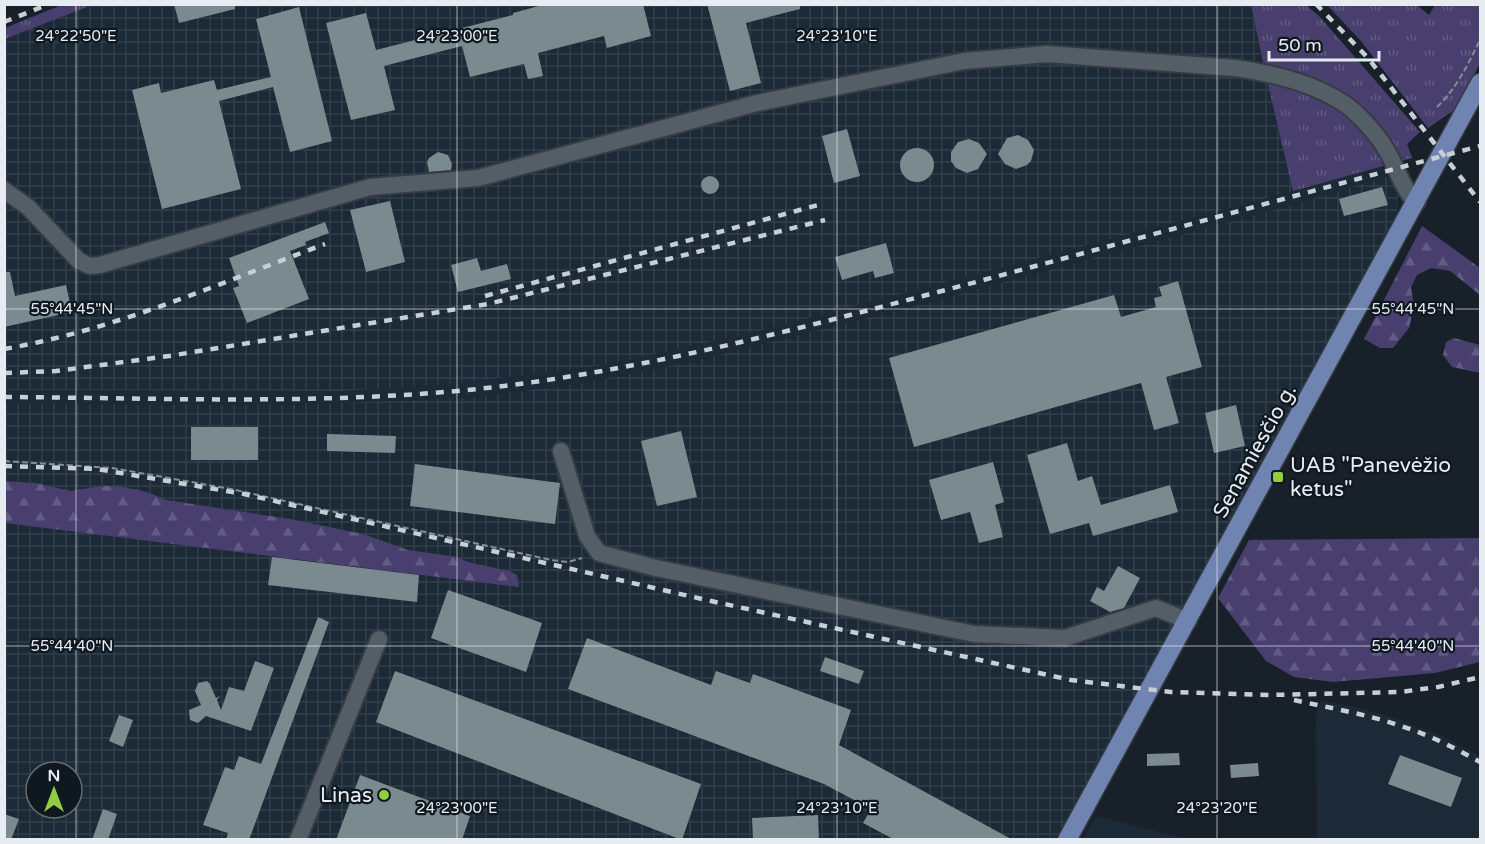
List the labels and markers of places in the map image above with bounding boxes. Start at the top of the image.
place label: UAB "Panevėžio ketus" [1290,453,1451,502]
marker: UAB "Panevėžio ketus" [1271,470,1285,484]
place label: Linas [320,783,372,808]
marker: Linas [377,788,391,802]

